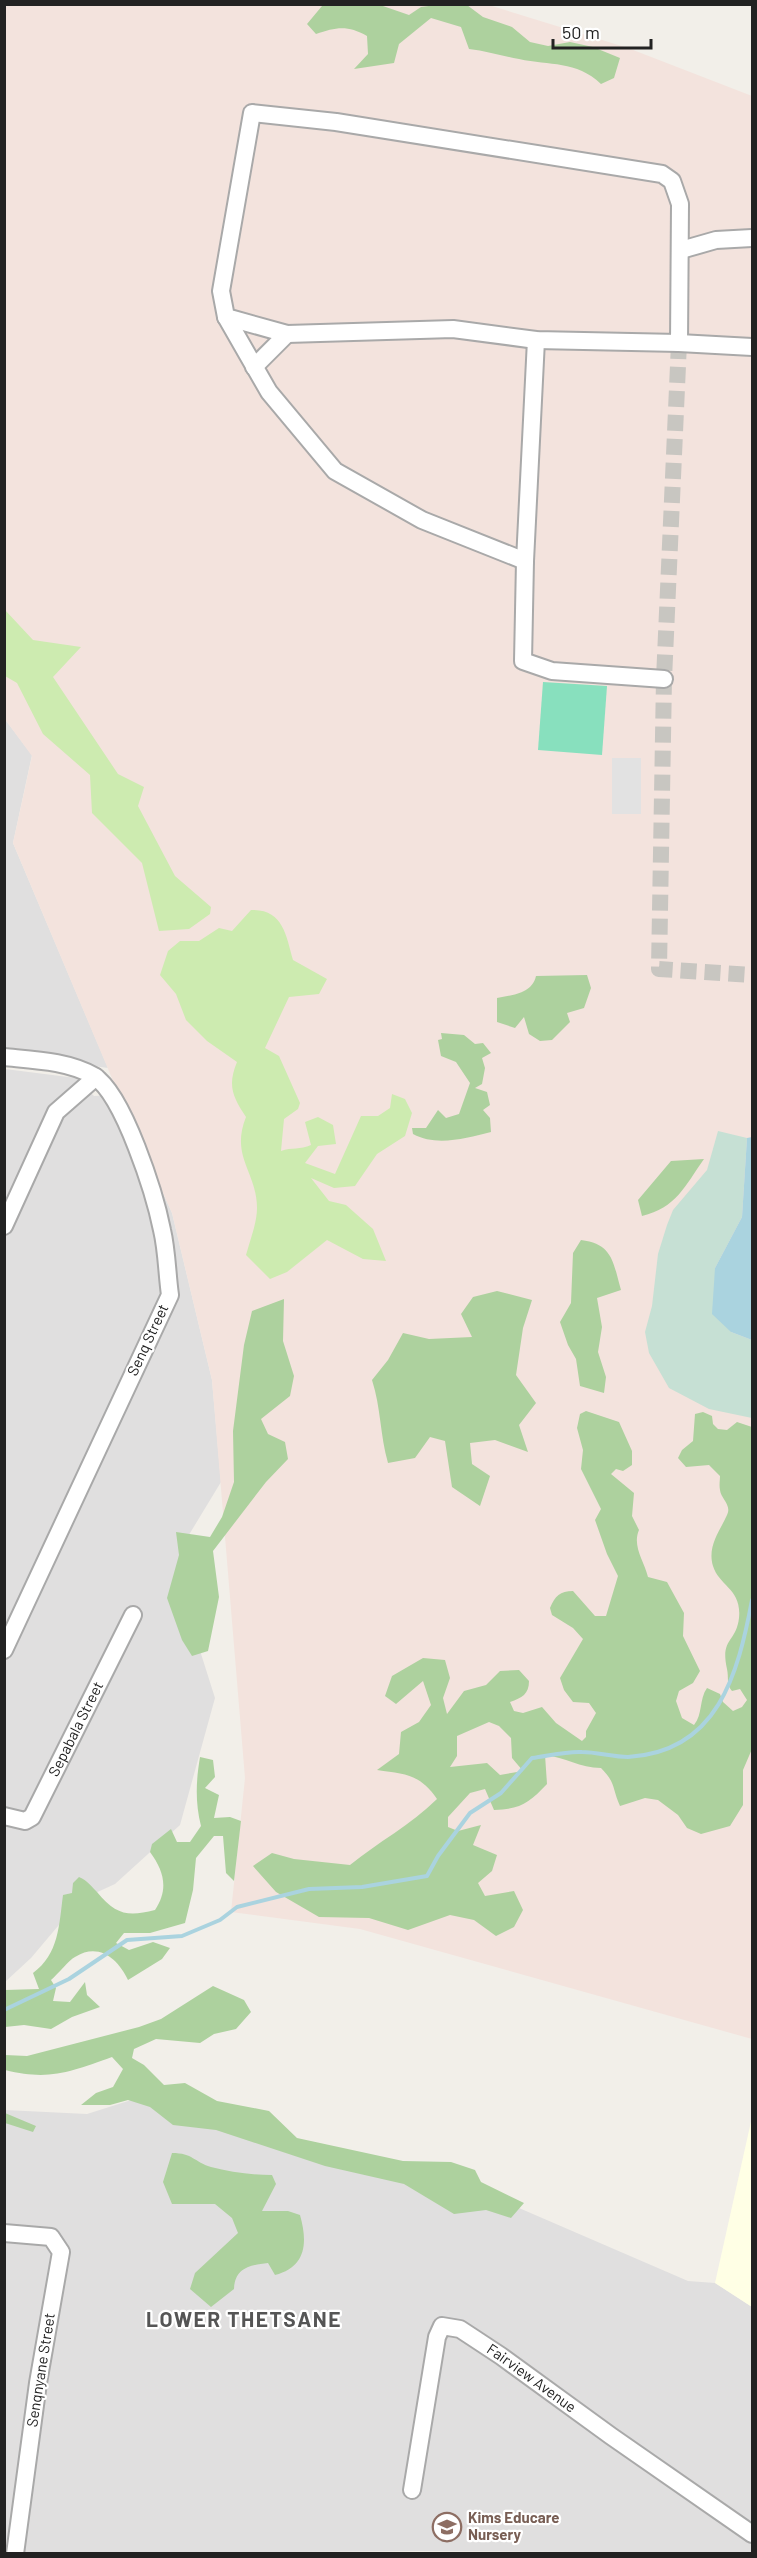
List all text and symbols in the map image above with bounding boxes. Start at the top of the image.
scale bar [553,12,650,50]
text: 50 m [562,21,600,43]
street label: Senq Street [123,1301,172,1378]
street label: Sepabala Street [44,1678,106,1779]
district label: LOWER THETSANE [146,2306,342,2331]
street label: Senqnyane Street [22,2311,58,2428]
street label: Fairview Avenue [484,2339,580,2416]
place label: Kims Educare Nursery [468,2508,559,2543]
school or university icon: Kims Educare Nursery [431,2511,463,2543]

